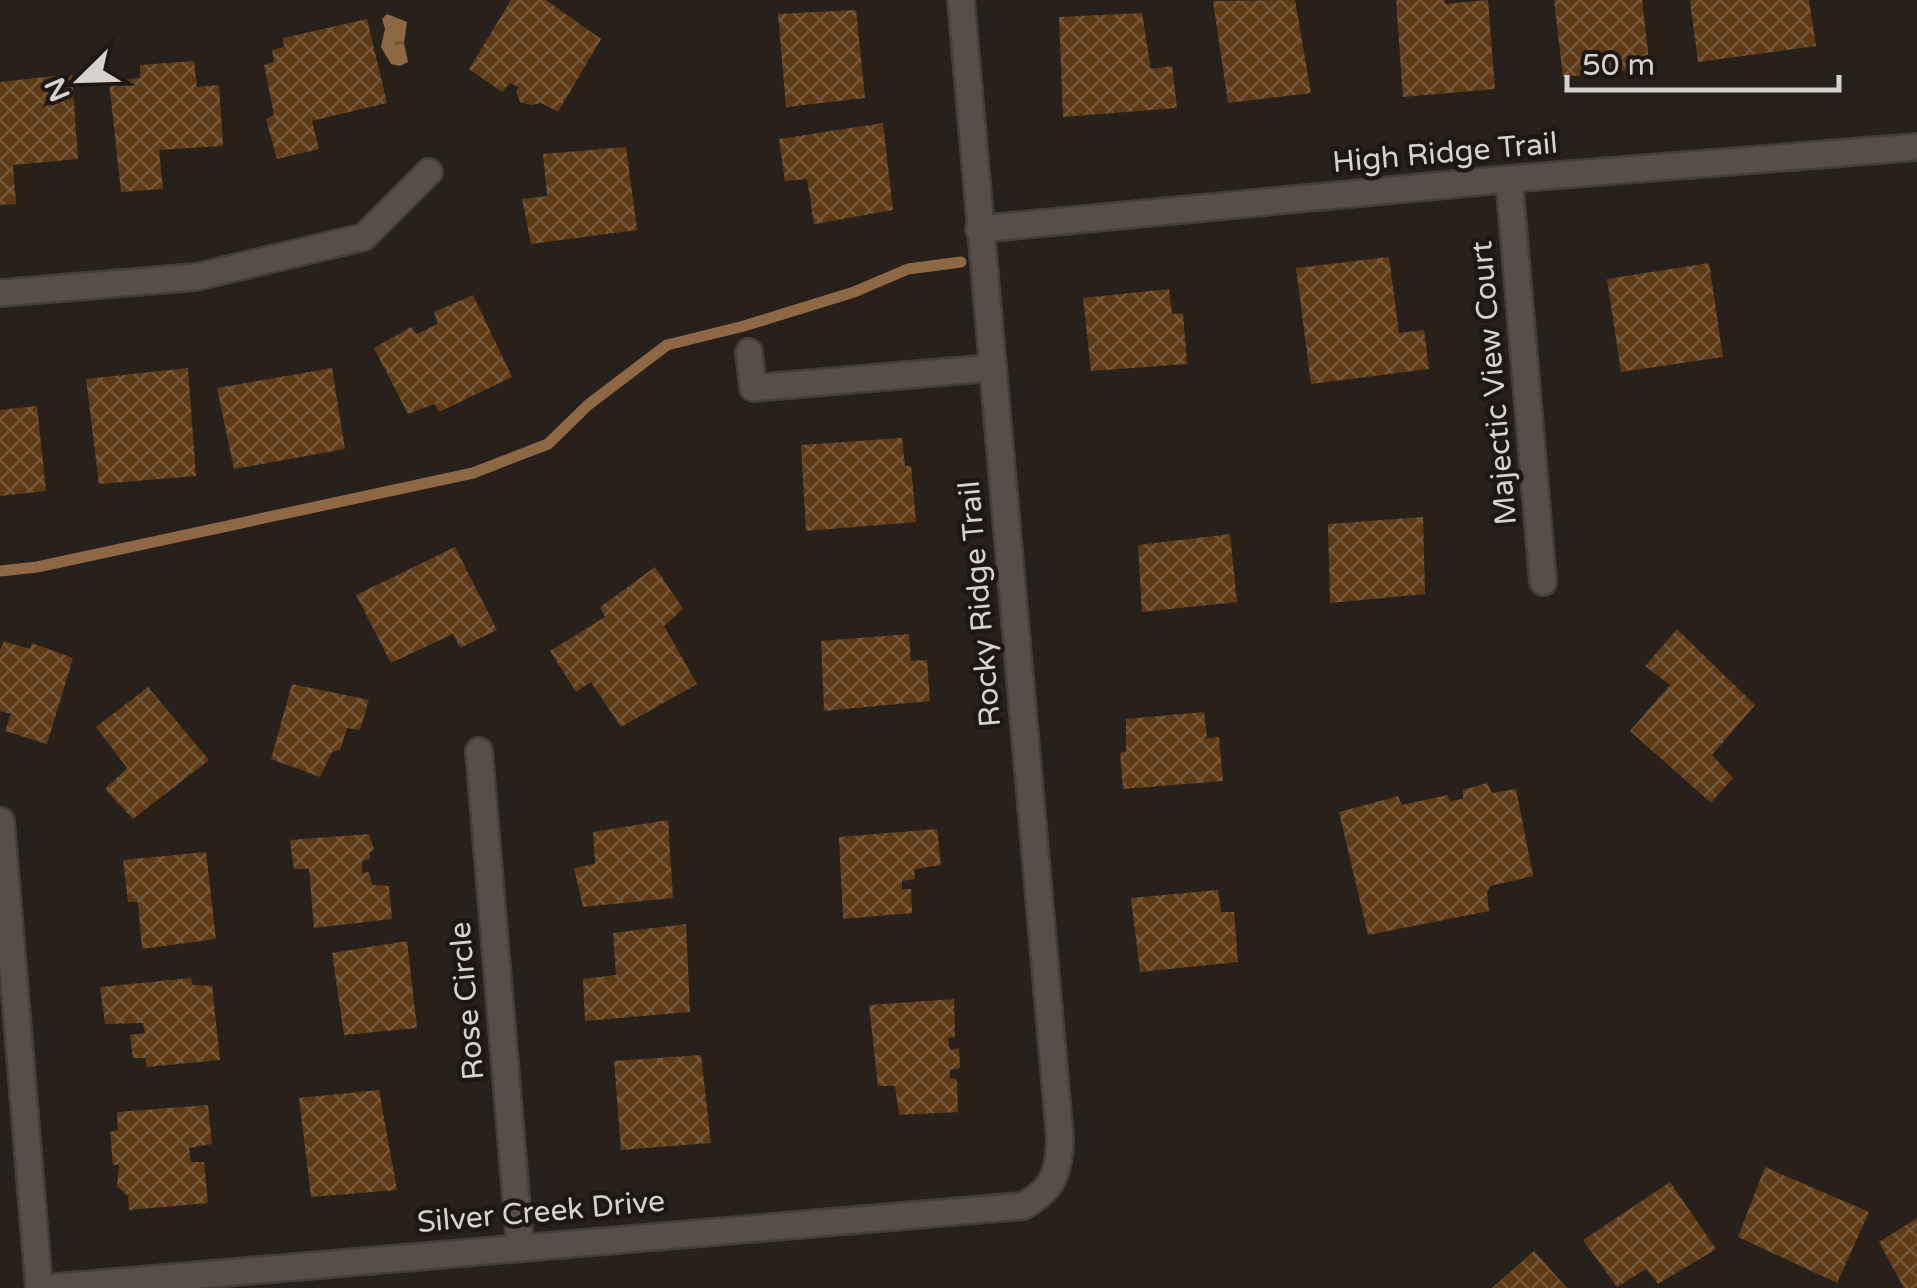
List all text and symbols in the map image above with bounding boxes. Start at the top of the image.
north arrow [30,30,130,130]
scale bar [1567,30,1840,92]
text: 50 m [1582,47,1655,84]
text: N [38,72,78,106]
street label: High Ridge Trail [1331,125,1559,181]
street label: Majectic View Court [1463,239,1525,527]
street label: Rocky Ridge Trail [951,479,1009,729]
street label: Rose Circle [442,920,492,1082]
street label: Silver Creek Drive [415,1183,667,1241]

